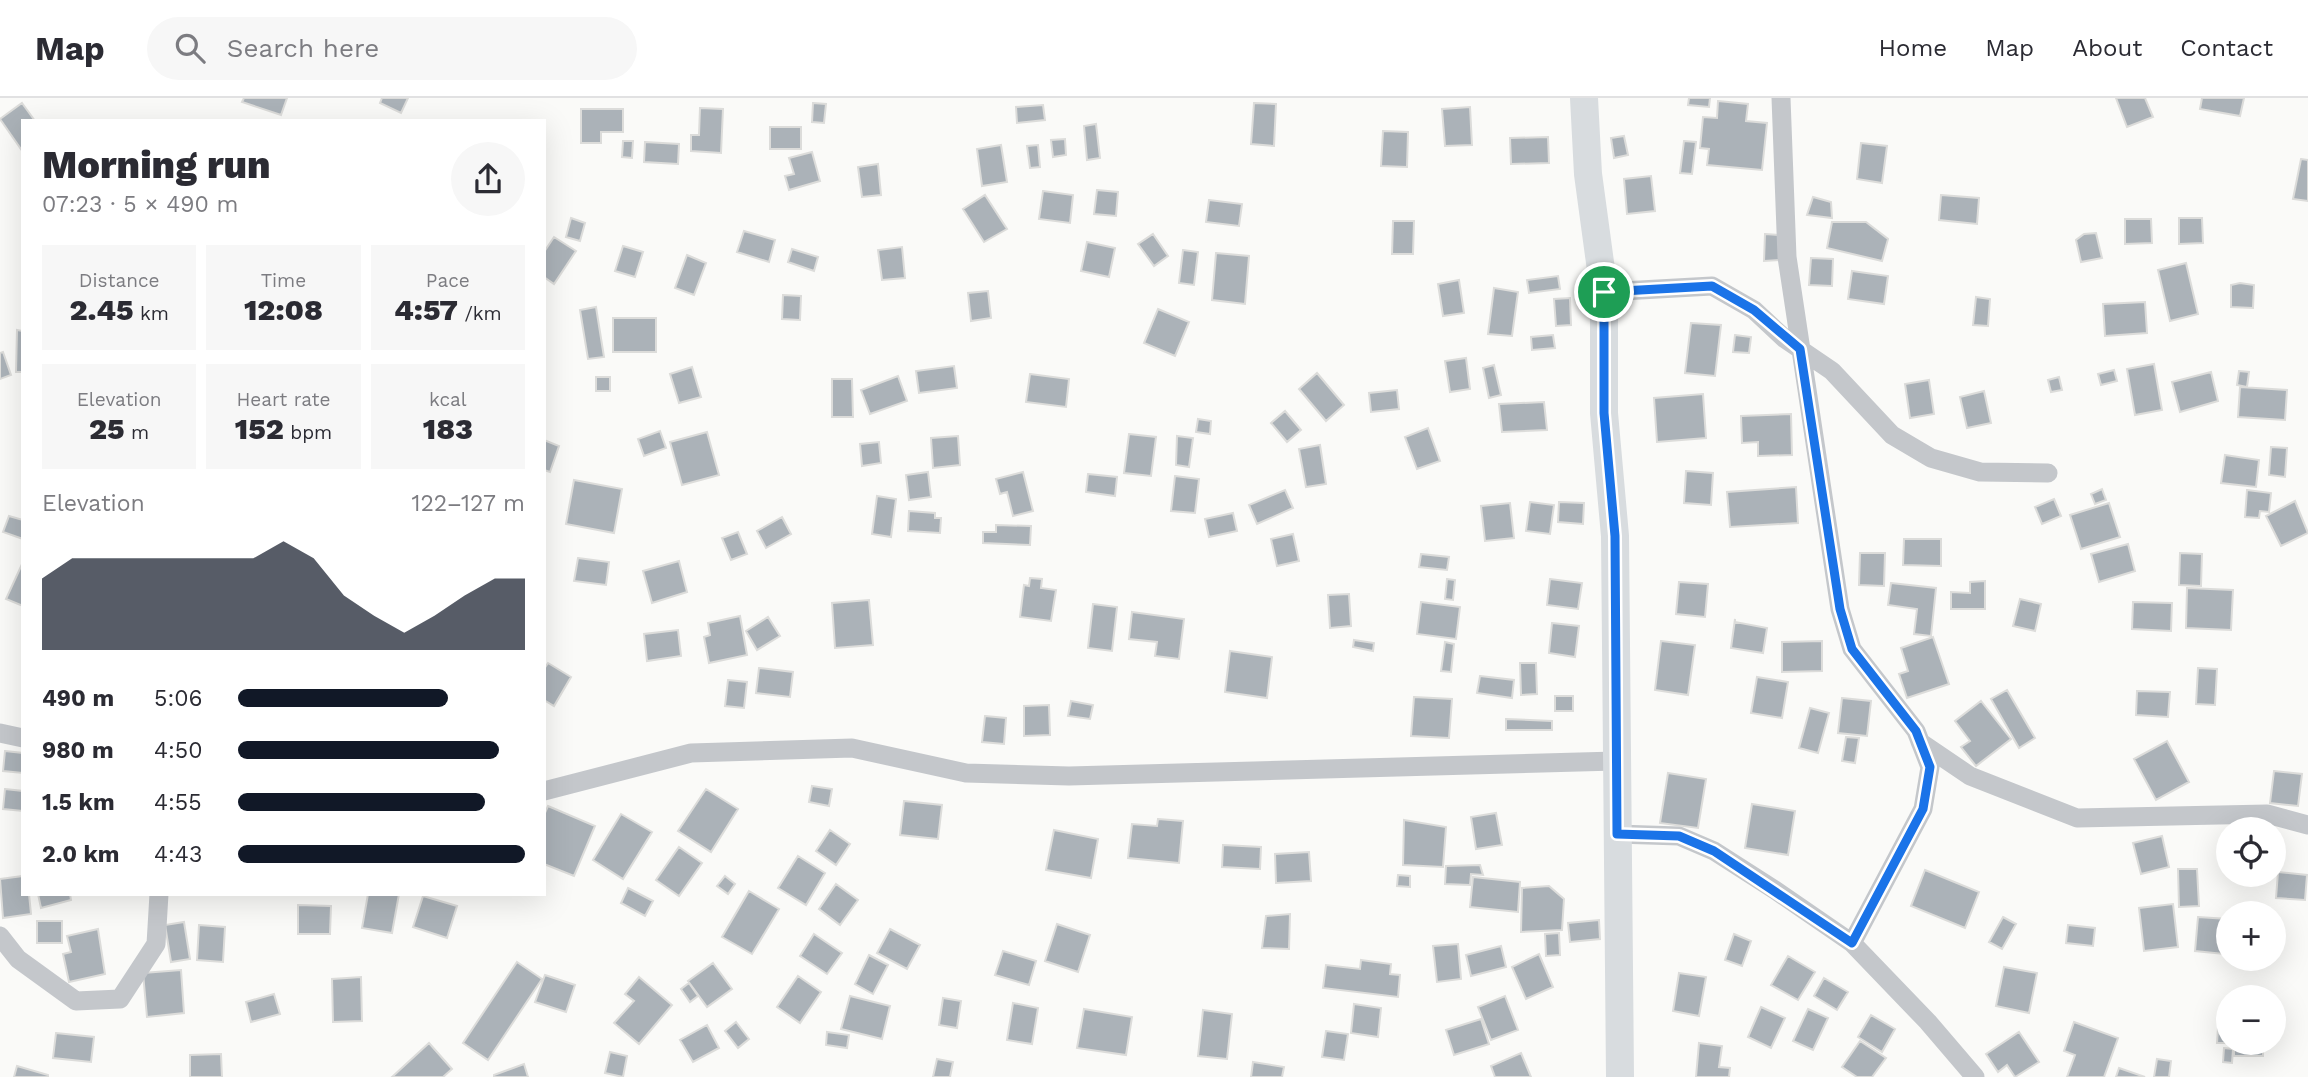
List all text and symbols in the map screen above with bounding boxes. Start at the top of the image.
search box [147,17,637,80]
text: Map [35,29,105,68]
icon: search [171,29,209,67]
text: Search here [227,33,379,63]
text: Home [1879,34,1947,62]
text: Map [1985,34,2034,62]
text: About [2072,34,2142,62]
text: Contact [2180,34,2273,62]
button: share [451,142,525,216]
text: Morning run [42,143,271,187]
text: 07:23 · 5 × 490 m [42,191,239,218]
pin [1574,262,1634,322]
text: Distance [79,269,160,292]
text: Time [261,269,306,292]
text: Pace [426,269,470,292]
icon: arrive [1585,273,1623,311]
text: 2.45 [69,292,134,327]
text: 12:08 [244,292,323,327]
text: 4:57 [394,292,458,327]
text: km [134,302,169,325]
text: /km [458,302,502,325]
text: Elevation [77,388,162,411]
text: Heart rate [237,388,330,411]
text: kcal [429,388,467,411]
text: 25 [89,411,125,446]
text: 152 [235,411,284,446]
text: 183 [423,411,473,446]
text: m [125,421,149,444]
text: bpm [284,421,332,444]
text: Elevation [42,490,145,517]
text: 122–127 m [411,490,525,517]
text: 490 m [42,685,114,712]
text: 5:06 [154,685,202,712]
text: 980 m [42,737,114,764]
text: 4:50 [154,737,203,764]
text: 1.5 km [42,789,115,816]
text: 4:55 [154,789,202,816]
map controls [2216,817,2286,1055]
button: locate [2216,817,2286,887]
text: 2.0 km [42,841,120,868]
text: 4:43 [154,841,202,868]
button: + [2216,901,2286,971]
button: − [2216,985,2286,1055]

